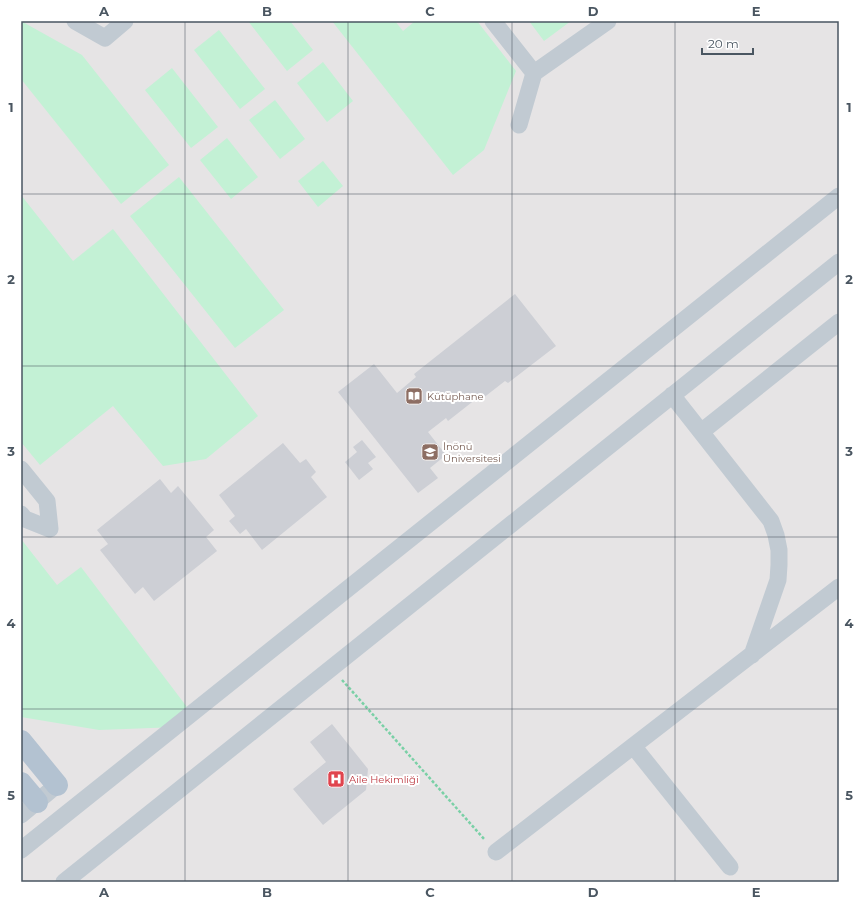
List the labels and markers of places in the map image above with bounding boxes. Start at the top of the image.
library icon: Kütüphane [404,386,424,406]
place label: Kütüphane [427,390,484,403]
place label: İnönü Üniversitesi [443,440,501,465]
school or university icon: İnönü Üniversitesi [420,442,440,462]
hospital icon: Aile Hekimliği [326,769,346,789]
place label: Aile Hekimliği [349,773,419,786]

